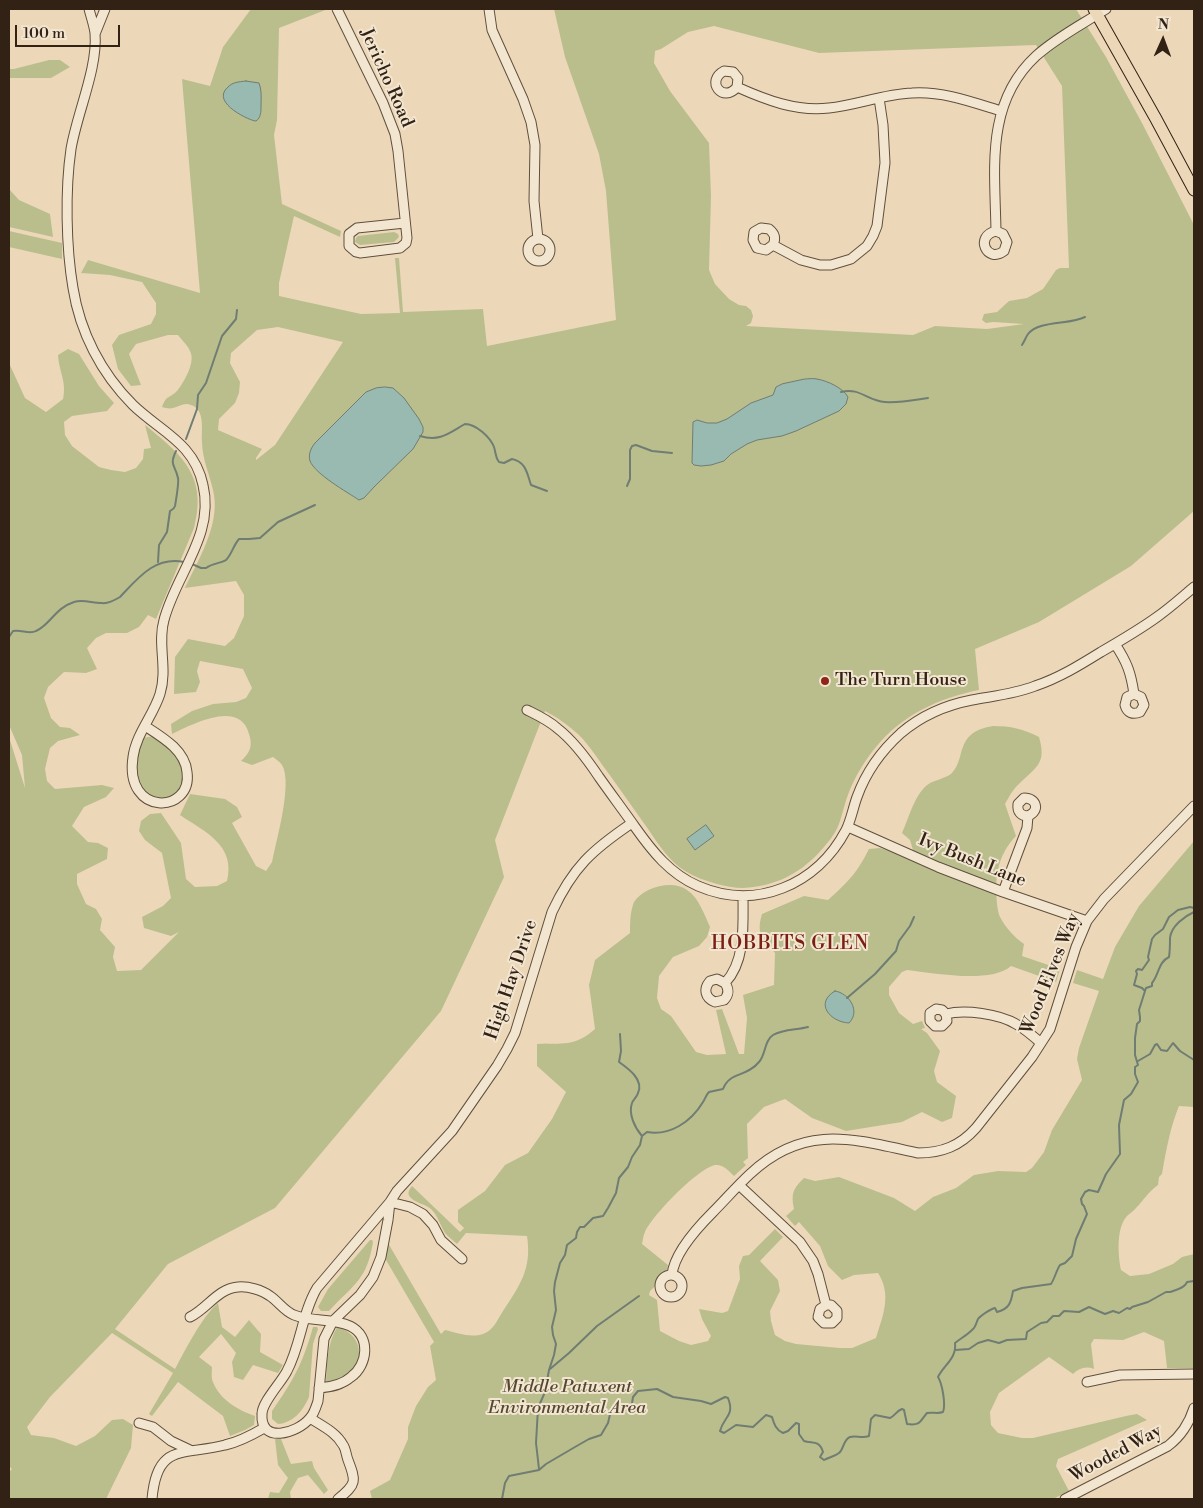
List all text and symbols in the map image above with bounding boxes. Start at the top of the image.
scale bar [18,15,122,47]
north arrow [1138,15,1188,65]
text: N [1158,16,1169,34]
text: 100 m [23,24,65,43]
street label: Jericho Road [355,25,417,131]
place label: The Turn House [835,670,967,692]
marker: The Turn House [819,675,831,687]
street label: Ivy Bush Lane [915,830,1029,892]
street label: Wood Elves Way [1017,910,1085,1038]
street label: High Hay Drive [481,917,543,1043]
district label: HOBBITS GLEN [709,933,871,955]
park label: Middle Patuxent Environmental Area [488,1377,646,1420]
street label: Wooded Way [1066,1421,1166,1487]

